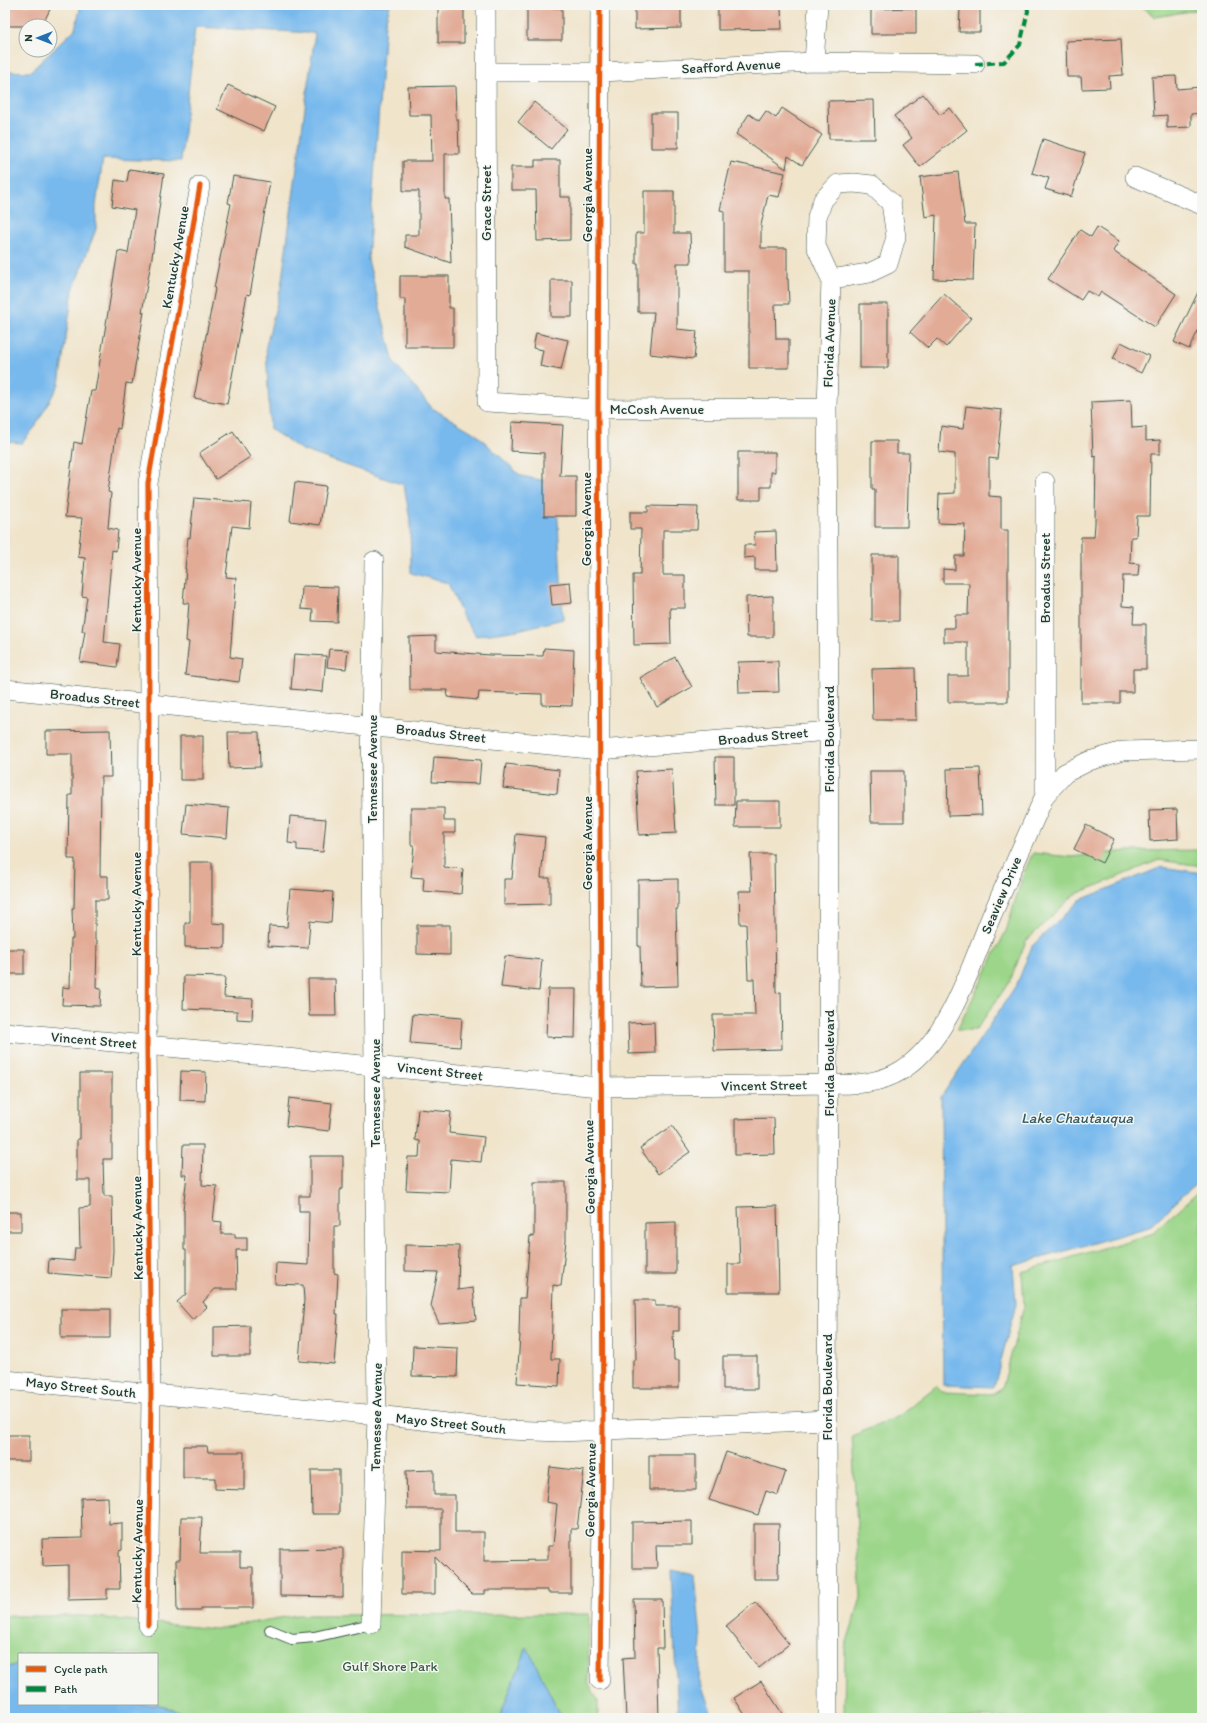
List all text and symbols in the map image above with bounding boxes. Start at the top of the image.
north arrow [18,18,58,58]
text: N [22,34,35,42]
street label: Seafford Avenue [681,55,781,78]
street label: Georgia Avenue [579,147,596,242]
street label: Grace Street [478,165,495,241]
street label: Kentucky Avenue [158,204,193,310]
street label: Florida Avenue [819,298,840,388]
street label: McCosh Avenue [610,401,705,418]
street label: Georgia Avenue [578,471,595,566]
street label: Kentucky Avenue [128,528,145,632]
street label: Broadus Street [1037,533,1054,623]
street label: Broadus Street [49,685,141,712]
street label: Florida Boulevard [821,685,838,792]
street label: Tennessee Avenue [364,714,381,823]
street label: Broadus Street [395,720,487,747]
street label: Broadus Street [717,724,809,749]
street label: Georgia Avenue [579,795,596,890]
street label: Kentucky Avenue [128,852,145,956]
street label: Seaview Drive [978,854,1025,936]
street label: Florida Boulevard [821,1009,838,1116]
street label: Vincent Street [50,1028,138,1053]
street label: Tennessee Avenue [367,1038,384,1147]
street label: Vincent Street [396,1059,484,1084]
street label: Vincent Street [721,1076,807,1095]
water label: Lake Chautauqua [1021,1109,1133,1127]
street label: Georgia Avenue [580,1119,599,1214]
street label: Kentucky Avenue [128,1175,147,1280]
street label: Florida Boulevard [819,1333,836,1440]
street label: Tennessee Avenue [367,1362,386,1472]
street label: Mayo Street South [25,1373,138,1402]
street label: Mayo Street South [395,1409,508,1438]
street label: Georgia Avenue [581,1442,600,1537]
street label: Kentucky Avenue [128,1498,147,1603]
legend [18,1653,158,1705]
park label: Gulf Shore Park [342,1658,439,1675]
text: Cycle path [54,1662,108,1676]
text: Path [54,1682,77,1696]

